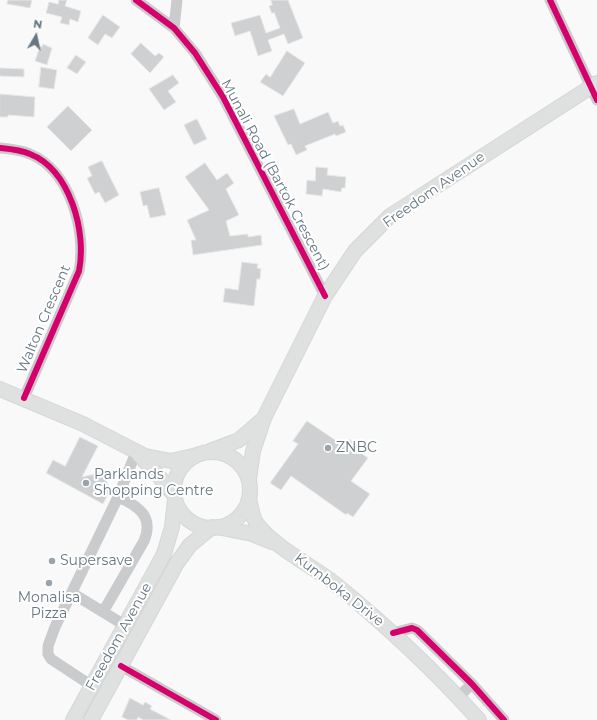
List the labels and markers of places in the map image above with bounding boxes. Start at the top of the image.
place label: ZNBC [336,440,377,456]
marker: ZNBC [323,443,333,453]
place label: Parklands Shopping Centre [94,467,213,500]
marker: Parklands Shopping Centre [81,478,91,488]
place label: Supersave [60,553,132,569]
marker: Supersave [47,556,57,566]
marker: Monalisa Pizza [44,578,54,588]
place label: Monalisa Pizza [18,590,80,622]

